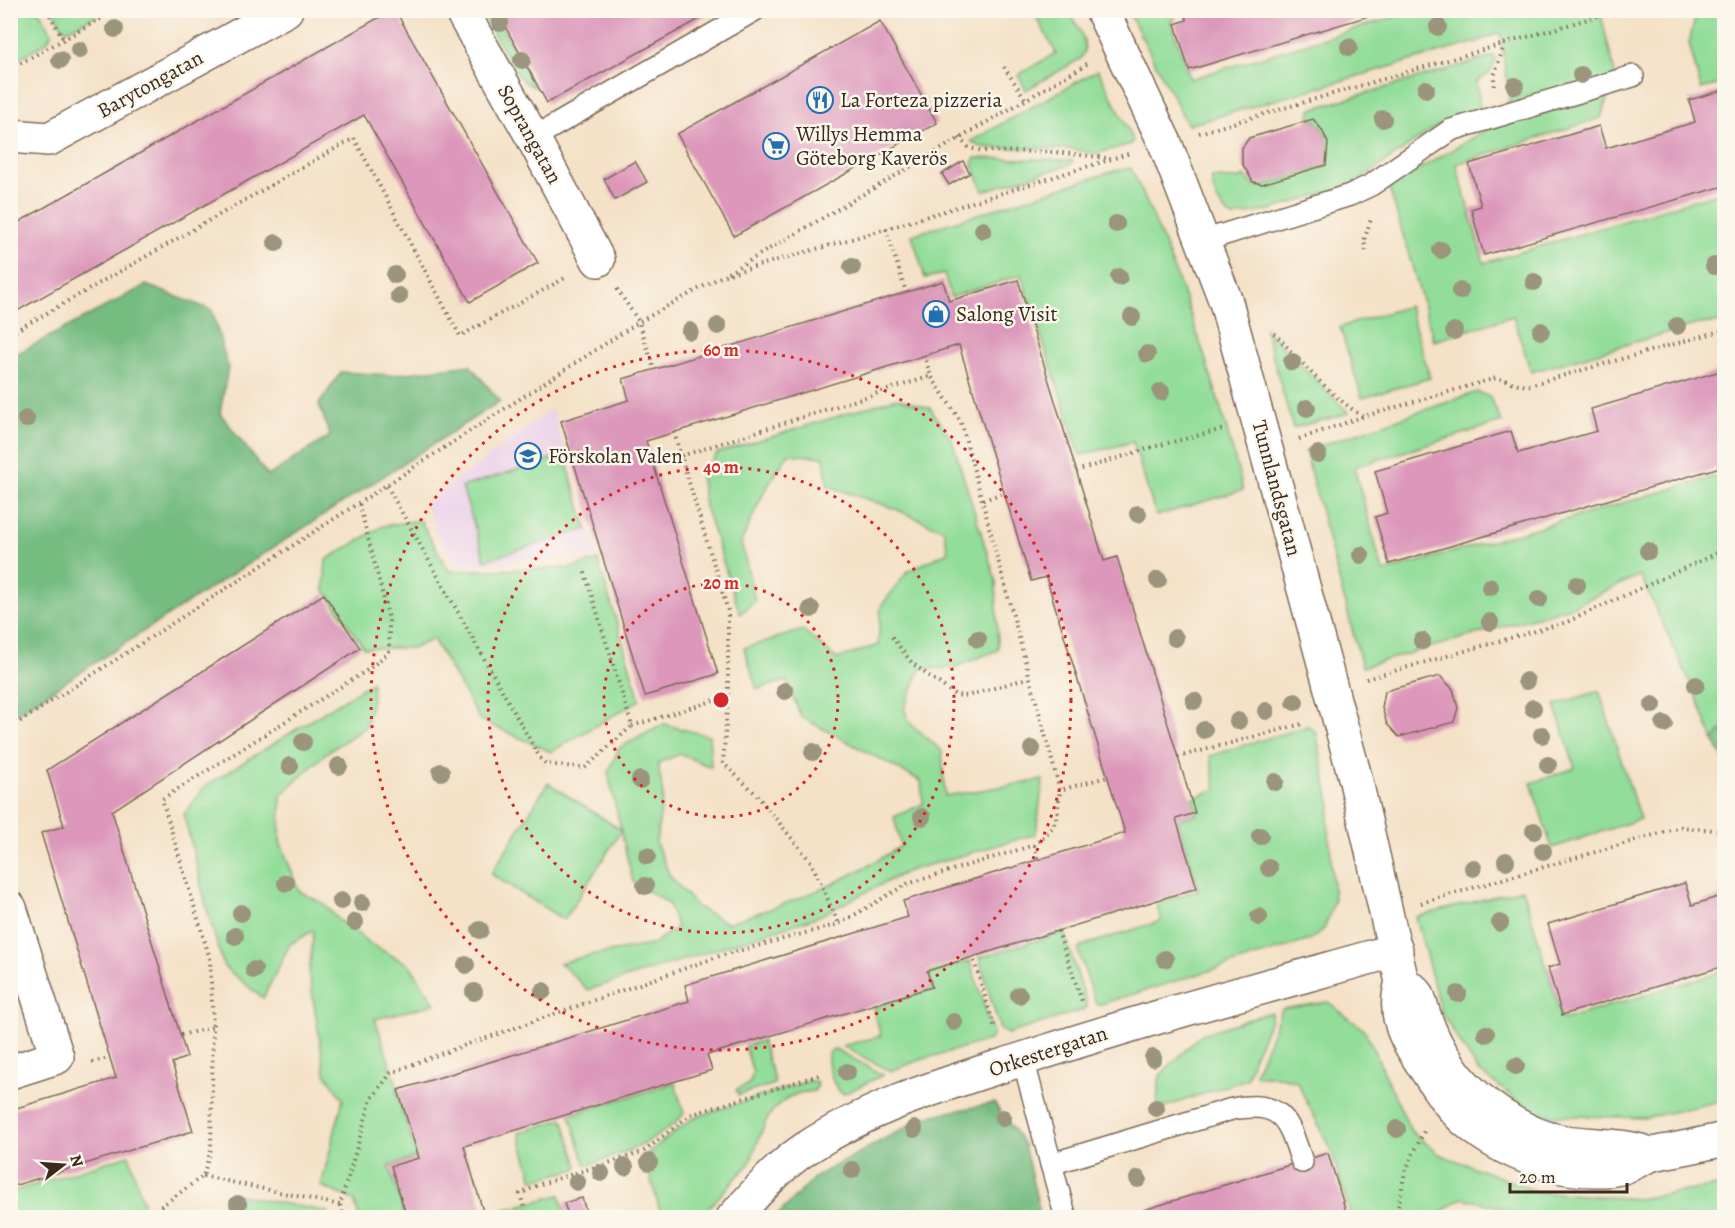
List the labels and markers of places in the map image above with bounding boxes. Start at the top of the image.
restaurant icon: La Forteza pizzeria [805,85,835,115]
place label: La Forteza pizzeria [840,86,1003,114]
place label: Willys Hemma Göteborg Kaverös [795,120,948,172]
supermarket icon: Willys Hemma Göteborg Kaverös [761,131,791,161]
shop icon: Salong Visit [921,299,951,329]
place label: Salong Visit [956,300,1058,328]
school or university icon: Förskolan Valen [513,441,543,471]
place label: Förskolan Valen [548,442,683,470]
centre of rings [711,690,731,710]

